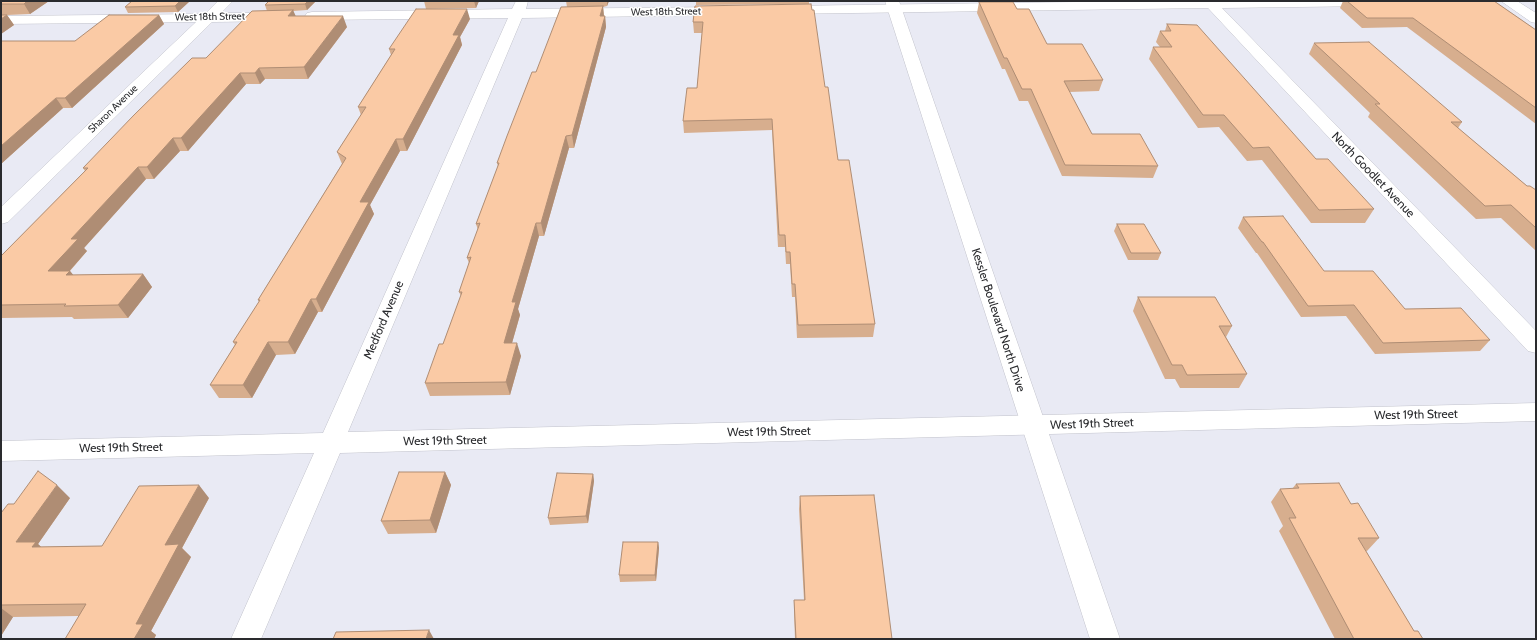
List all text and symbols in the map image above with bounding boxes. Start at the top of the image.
street label: West 18th Street [631,5,701,19]
street label: West 18th Street [175,10,245,24]
street label: Sharon Avenue [86,82,140,136]
street label: North Goodlet Avenue [1328,129,1418,221]
street label: Kessler Boulevard North Drive [968,246,1028,394]
street label: Medford Avenue [361,279,407,361]
street label: West 19th Street [1374,407,1458,423]
street label: West 19th Street [1050,415,1134,433]
street label: West 19th Street [727,424,811,440]
street label: West 19th Street [403,433,487,449]
street label: West 19th Street [79,440,163,456]

